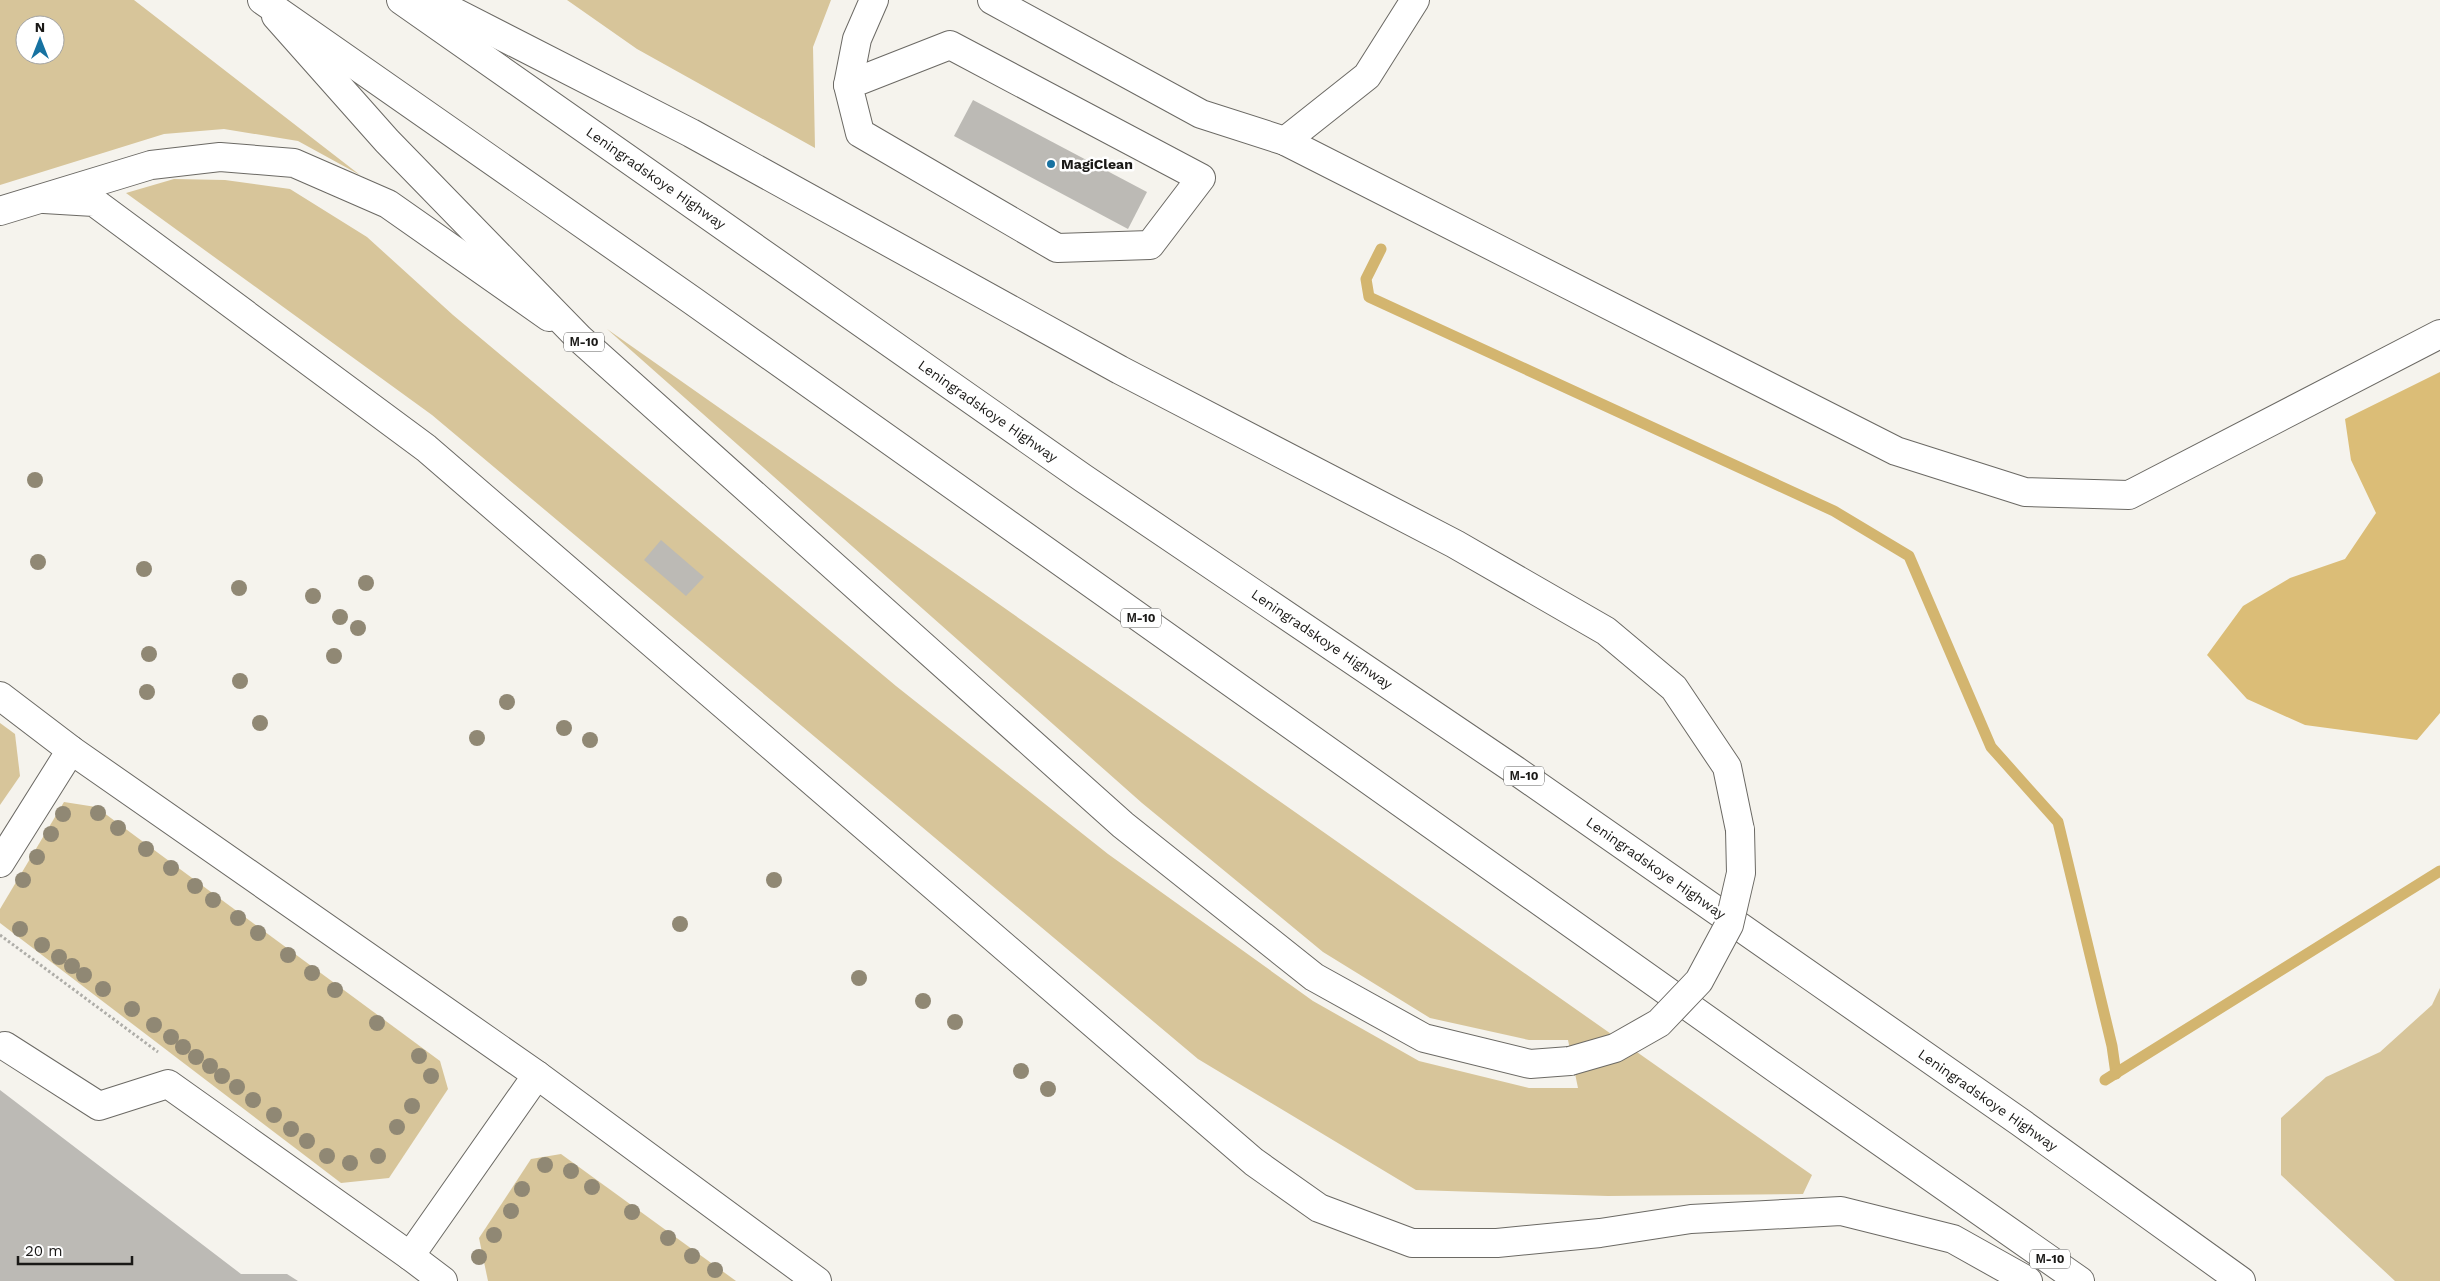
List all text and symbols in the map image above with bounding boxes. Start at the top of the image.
north arrow [15,15,65,65]
text: N [35,19,45,35]
street label: Leningradskoye Highway [583,124,729,233]
place label: MagiClean [1061,156,1133,172]
marker: MagiClean [1045,158,1057,170]
road number: М-10 [564,332,604,352]
street label: Leningradskoye Highway [915,357,1061,466]
street label: Leningradskoye Highway [1248,586,1396,693]
road number: М-10 [1121,608,1161,628]
road number: М-10 [1504,766,1544,786]
street label: Leningradskoye Highway [1583,814,1729,923]
street label: Leningradskoye Highway [1915,1046,2061,1155]
scale bar [18,1234,131,1266]
text: 20 m [25,1242,63,1260]
road number: М-10 [2030,1250,2070,1268]

